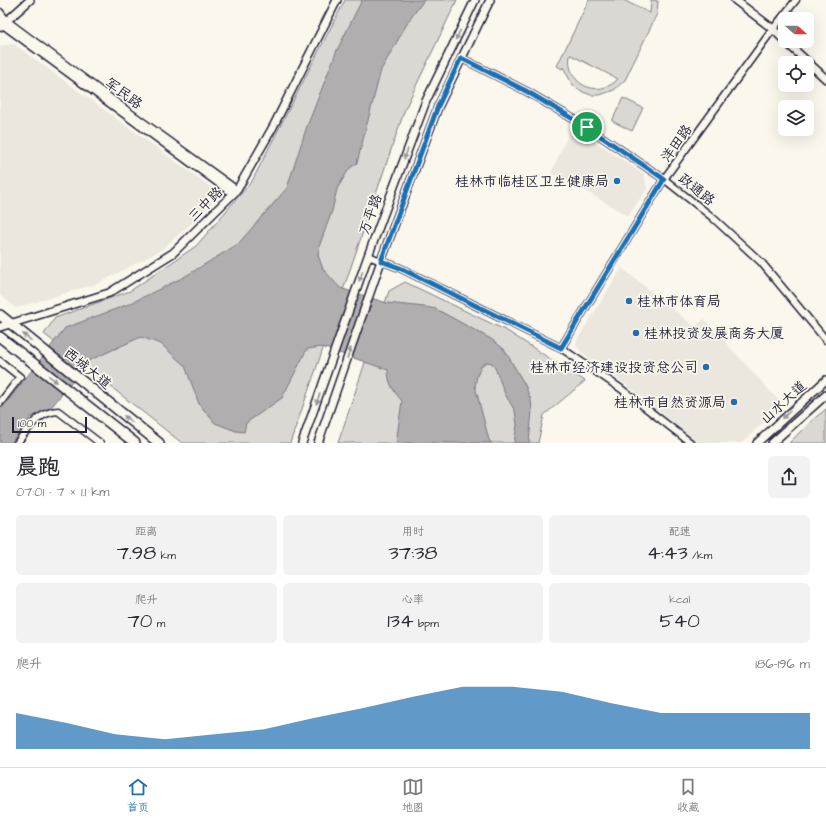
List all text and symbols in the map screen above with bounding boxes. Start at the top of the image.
north arrow [778,12,814,48]
map controls [778,12,814,136]
one-way arrow [455,29,461,41]
button: locate [778,56,814,92]
street label: 军民路 [101,73,146,114]
button: layers [778,100,814,136]
pin [570,110,604,144]
icon: arrive [576,116,598,138]
street label: 洋田路 [656,121,697,166]
one-way arrow [403,149,409,161]
street label: 政通路 [674,169,719,211]
place label: 桂林市临桂区卫生健康局 [455,172,609,192]
marker: 桂林市临桂区卫生健康局 [612,176,622,186]
street label: 三中路 [184,183,228,227]
street label: 万平路 [354,191,388,237]
one-way arrow [358,271,364,283]
place label: 桂林市体育局 [637,292,721,312]
marker: 桂林市体育局 [624,296,634,306]
place label: 桂林投资发展商务大厦 [644,324,784,344]
marker: 桂林投资发展商务大厦 [631,328,641,338]
one-way arrow [21,333,32,341]
street label: 西城大道 [59,343,115,394]
one-way arrow [346,347,352,359]
place label: 桂林市经济建设投资总公司 [530,358,698,378]
marker: 桂林市经济建设投资总公司 [701,362,711,372]
one-way arrow [47,374,58,383]
street label: 山水大道 [756,377,811,429]
one-way arrow [314,393,320,405]
place label: 桂林市自然资源局 [614,393,726,413]
marker: 桂林市自然资源局 [729,397,739,407]
one-way arrow [781,411,791,420]
one-way arrow [123,414,134,423]
scale bar [12,415,87,434]
text: 100 m [18,416,46,431]
text: 晨跑 [16,452,60,483]
button: share [768,456,810,498]
text: 07:01 · 7 × 1.1 km [16,483,109,501]
text: 距离 [135,524,157,539]
text: 用时 [402,524,424,539]
text: 配速 [669,524,691,539]
text: 7.98 [117,539,156,567]
text: 37:38 [389,539,437,567]
text: 4:43 [647,539,688,567]
text: km [156,548,176,563]
text: /km [688,548,712,563]
text: 爬升 [135,592,157,607]
text: 心率 [402,592,424,607]
text: kcal [669,592,690,607]
text: 70 [127,607,152,635]
text: 134 [387,607,414,635]
text: 540 [659,607,700,635]
text: m [152,616,165,631]
text: bpm [414,616,439,631]
text: 爬升 [16,655,42,673]
text: 186–196 m [755,655,810,673]
tab: 首页 [127,776,149,815]
tab: 地图 [402,776,424,815]
tab: 收藏 [677,776,699,815]

